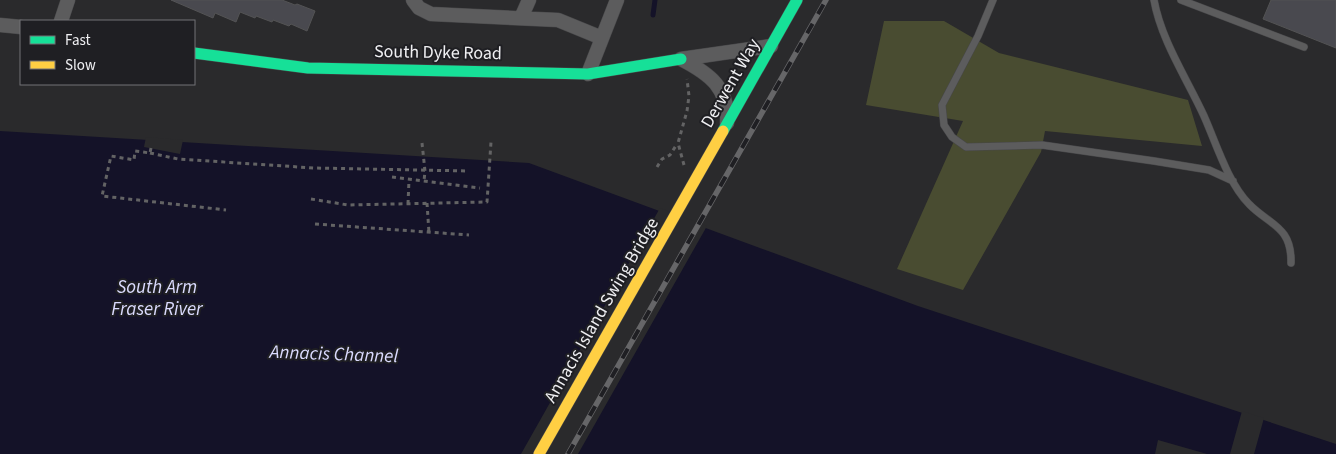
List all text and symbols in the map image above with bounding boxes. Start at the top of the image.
legend [20,20,195,85]
text: Fast [65,30,91,51]
street label: Derwent Way [695,34,766,132]
street label: South Dyke Road [374,39,502,66]
text: Slow [65,55,96,76]
street label: Annacis Island Swing Bridge [538,213,665,408]
water label: South Arm Fraser River [111,274,204,323]
water label: Annacis Channel [268,339,399,370]

